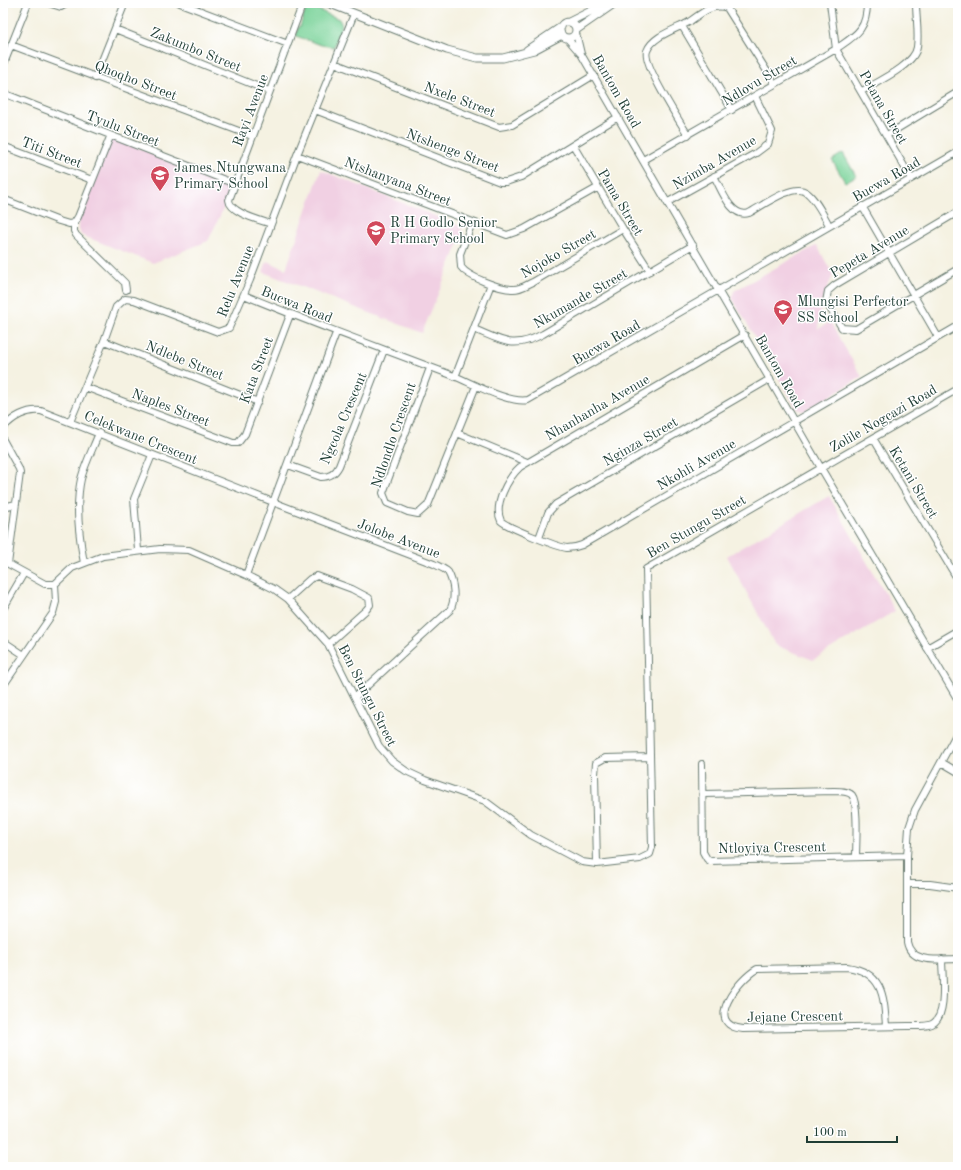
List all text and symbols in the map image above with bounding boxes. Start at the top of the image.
street label: Zakumbo Street [148,25,243,75]
street label: Bantom Road [590,52,643,131]
street label: Ndlovu Street [720,53,799,109]
street label: Qhoqho Street [93,59,179,103]
street label: Petana Street [856,68,910,147]
street label: Rayi Avenue [231,72,271,148]
street label: Nxele Street [422,80,497,120]
street label: Tyulu Street [84,109,161,149]
street label: Ntshenge Street [404,127,501,175]
street label: Nzimba Avenue [670,133,759,193]
street label: Titi Street [19,135,84,171]
street label: Ntshanyana Street [342,155,453,209]
street label: Bucwa Road [850,155,923,205]
place label: James Ntungwana Primary School [174,161,286,191]
school or university icon: James Ntungwana Primary School [149,164,171,192]
street label: Pama Street [595,167,645,238]
place label: R H Godlo Senior Primary School [390,216,497,246]
school or university icon: R H Godlo Senior Primary School [365,219,387,247]
street label: Pepeta Avenue [828,223,911,281]
street label: Nojoko Street [518,227,599,281]
street label: Relu Avenue [215,243,257,319]
street label: Nkumande Street [531,266,630,331]
street label: Bucwa Road [259,284,334,326]
place label: Mlungisi Perfector SS School [797,295,909,325]
school or university icon: Mlungisi Perfector SS School [772,298,794,326]
street label: Bucwa Road [570,318,643,368]
street label: Bantom Road [753,332,806,411]
street label: Kata Street [238,335,276,406]
street label: Ndlebe Street [144,339,226,383]
street label: Ngcola Crescent [318,370,370,467]
street label: Nhanhanha Avenue [543,372,652,443]
street label: Ndlondlo Crescent [369,380,419,490]
street label: Zolile Nogcazi Road [828,383,939,455]
street label: Naples Street [130,387,212,429]
street label: Celekwane Crescent [82,409,200,467]
street label: Nginza Street [601,415,680,469]
street label: Nkohli Avenue [655,437,738,493]
street label: Ketani Street [886,444,940,521]
street label: Ben Stungu Street [644,493,749,561]
street label: Jolobe Avenue [355,517,442,561]
street label: Ben Stungu Street [335,642,399,749]
street label: Ntloyiya Crescent [718,840,826,856]
street label: Jejane Crescent [747,1009,843,1025]
scale bar [807,1118,897,1144]
text: 100 m [813,1127,847,1139]

